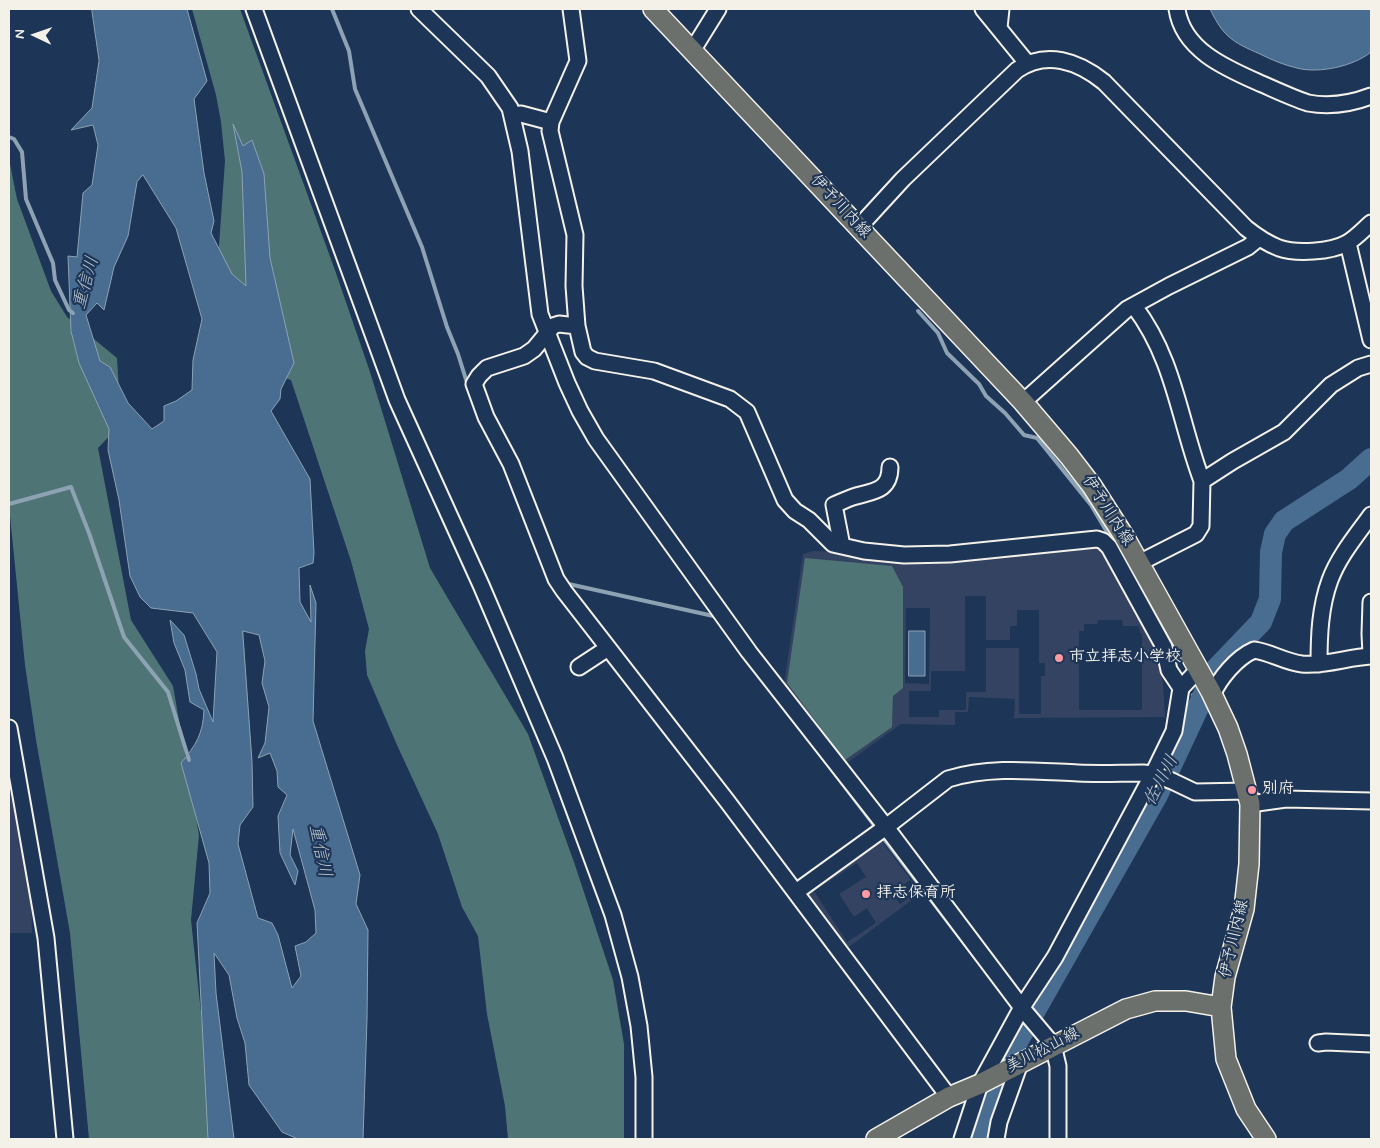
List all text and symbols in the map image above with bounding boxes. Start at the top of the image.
north arrow [10,10,60,60]
text: N [11,29,29,39]
street label: 伊予川内線 [806,171,874,243]
water label: 重信川 [69,254,105,312]
street label: 伊予川内線 [1077,472,1137,550]
place label: 市立拝志小学校 [1069,648,1181,668]
marker: 市立拝志小学校 [1053,652,1065,664]
water label: 佐川川 [1140,752,1184,810]
place label: 別府 [1262,780,1294,800]
marker: 別府 [1246,784,1258,796]
water label: 重信川 [303,822,335,880]
place label: 拝志保育所 [876,884,956,904]
marker: 拝志保育所 [860,888,872,900]
street label: 伊予川内線 [1217,898,1253,980]
street label: 美川松山線 [1003,1024,1083,1078]

